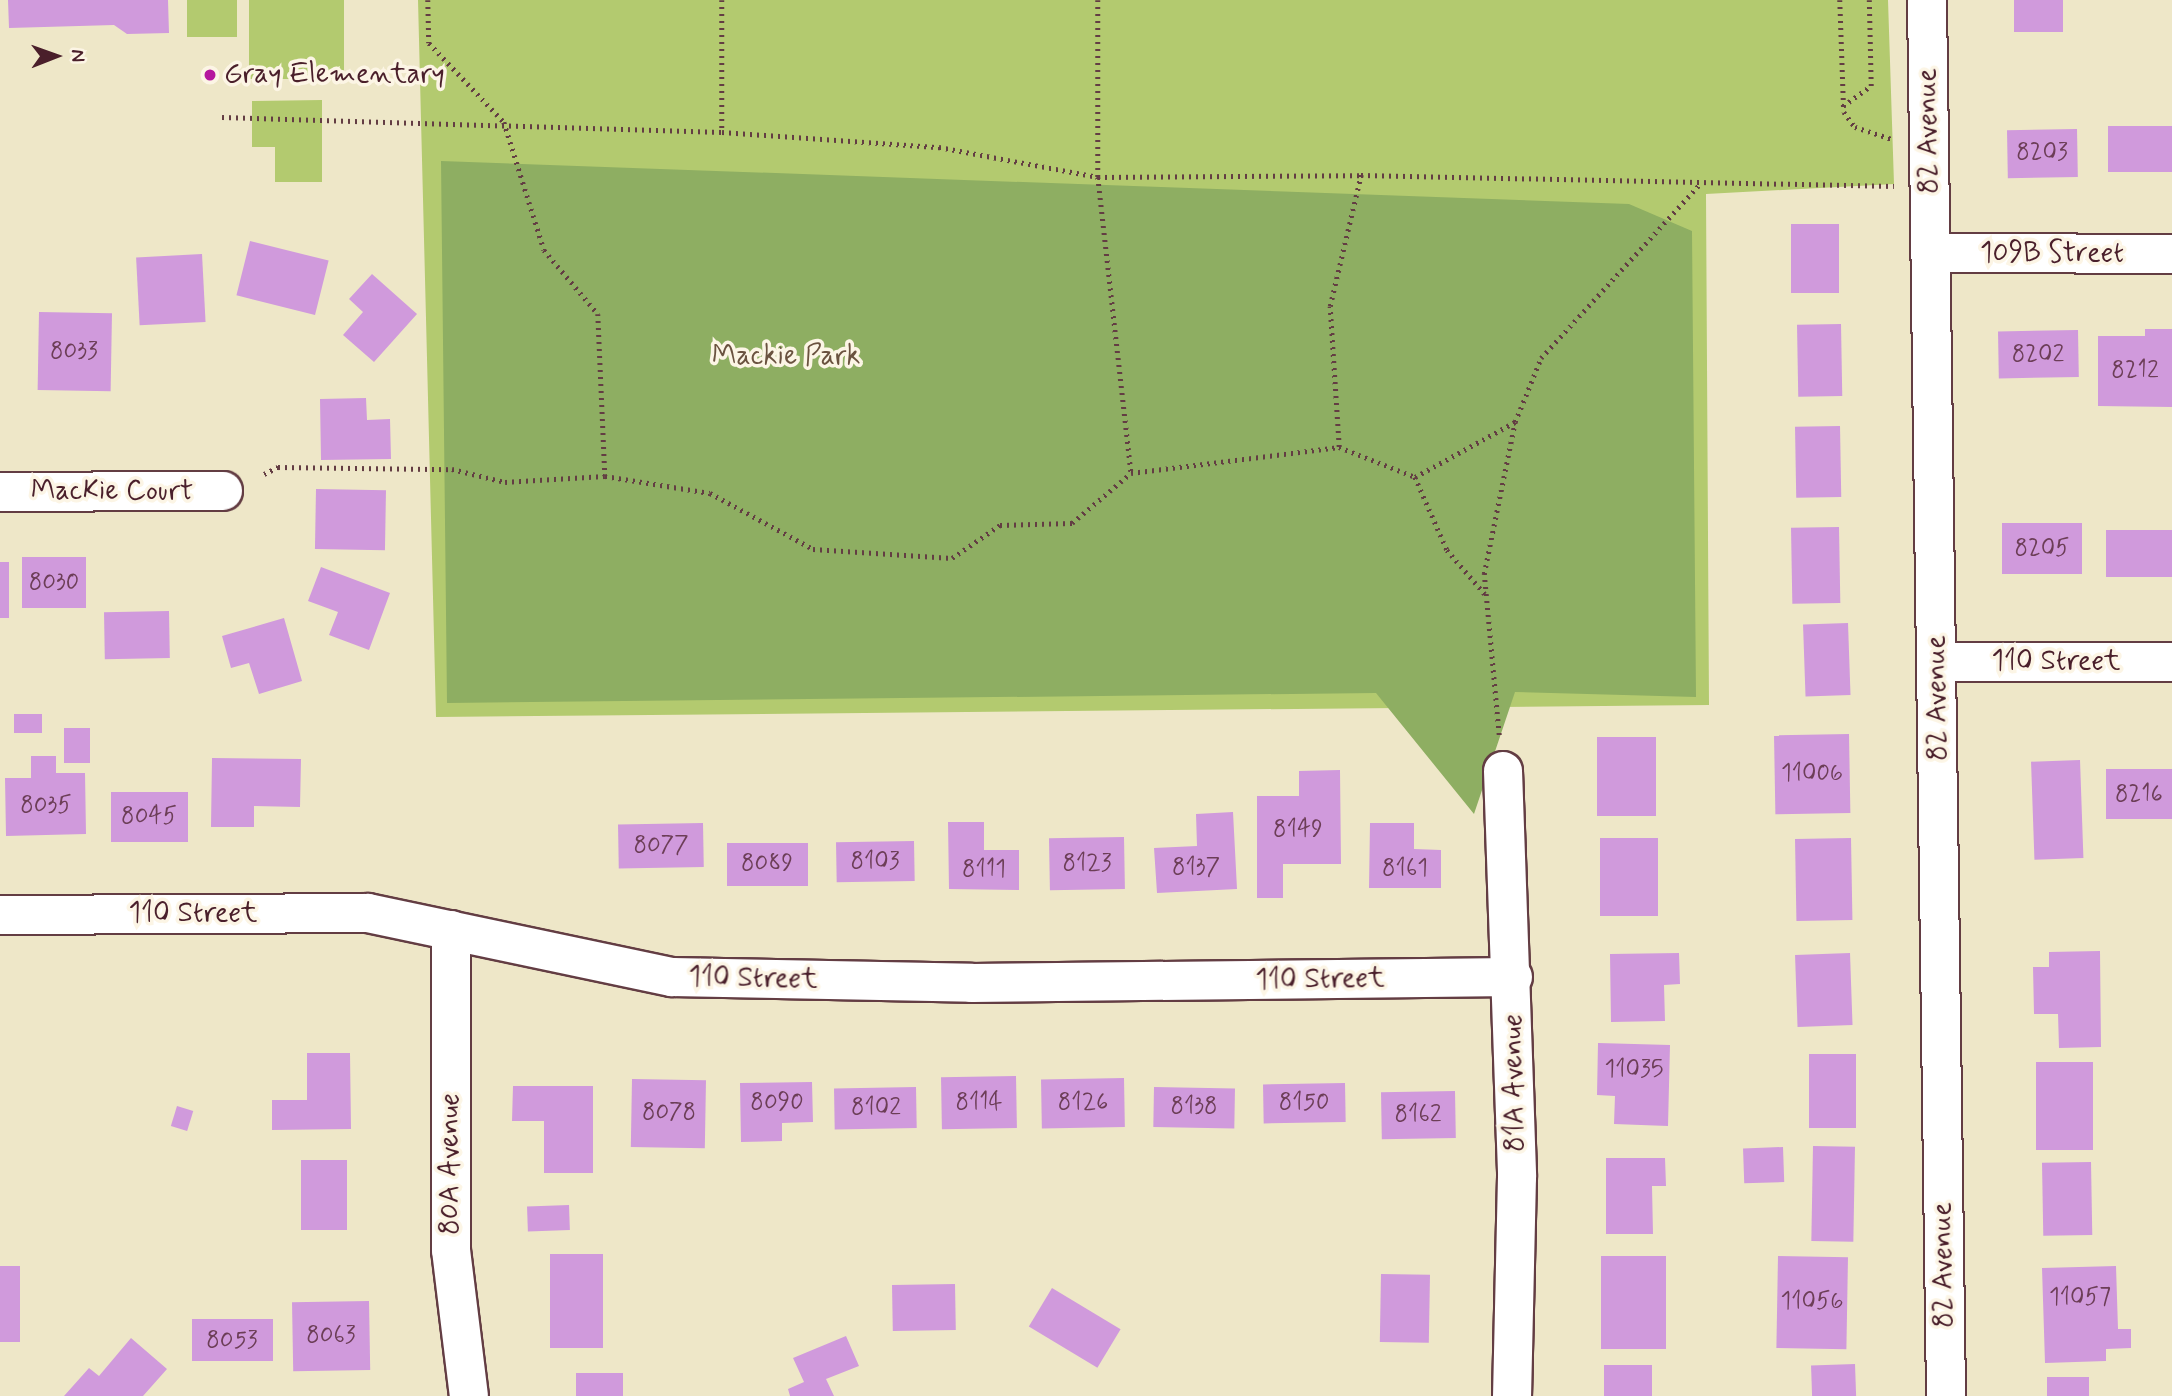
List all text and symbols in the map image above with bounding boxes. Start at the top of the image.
north arrow [21,21,91,91]
text: N [65,49,90,62]
place label: Gray Elementary [224,58,442,92]
marker: Gray Elementary [202,67,218,83]
street label: 82 Avenue [1911,68,1947,194]
house number: 8203 [2016,139,2068,167]
street label: 109B Street [1978,237,2126,271]
house number: 8033 [50,338,98,366]
park label: Mackie Park [712,340,860,374]
house number: 8202 [2012,341,2064,369]
house number: 8212 [2111,357,2159,385]
street label: MacKie Court [31,475,193,509]
house number: 8205 [2014,535,2070,563]
house number: 8030 [29,569,79,597]
street label: 82 Avenue [1920,635,1956,761]
street label: 110 Street [1991,645,2121,679]
house number: 11006 [1781,760,1843,788]
house number: 8216 [2115,781,2163,809]
house number: 8035 [20,792,72,820]
house number: 8045 [121,803,177,831]
house number: 8149 [1273,816,1323,844]
house number: 8077 [633,832,689,860]
house number: 8103 [850,848,900,876]
house number: 8089 [741,850,793,878]
house number: 8123 [1062,850,1112,878]
house number: 8137 [1172,854,1220,882]
house number: 8161 [1382,855,1428,883]
house number: 8111 [962,856,1006,884]
street label: 110 Street [128,897,258,931]
street label: 110 Street [688,961,818,997]
street label: 110 Street [1255,962,1385,998]
street label: 81A Avenue [1497,1012,1533,1154]
house number: 11035 [1604,1056,1664,1084]
house number: 8090 [750,1089,804,1117]
house number: 8114 [955,1089,1003,1117]
house number: 8126 [1058,1089,1108,1117]
house number: 8150 [1279,1089,1329,1117]
street label: 80A Avenue [434,1091,468,1237]
house number: 8138 [1170,1093,1218,1121]
house number: 8102 [851,1094,901,1122]
house number: 8078 [642,1099,696,1127]
house number: 8162 [1395,1101,1441,1129]
street label: 82 Avenue [1926,1202,1962,1328]
house number: 11057 [2049,1284,2111,1312]
house number: 11056 [1780,1288,1844,1316]
house number: 8063 [306,1322,356,1350]
house number: 8053 [206,1327,258,1355]

